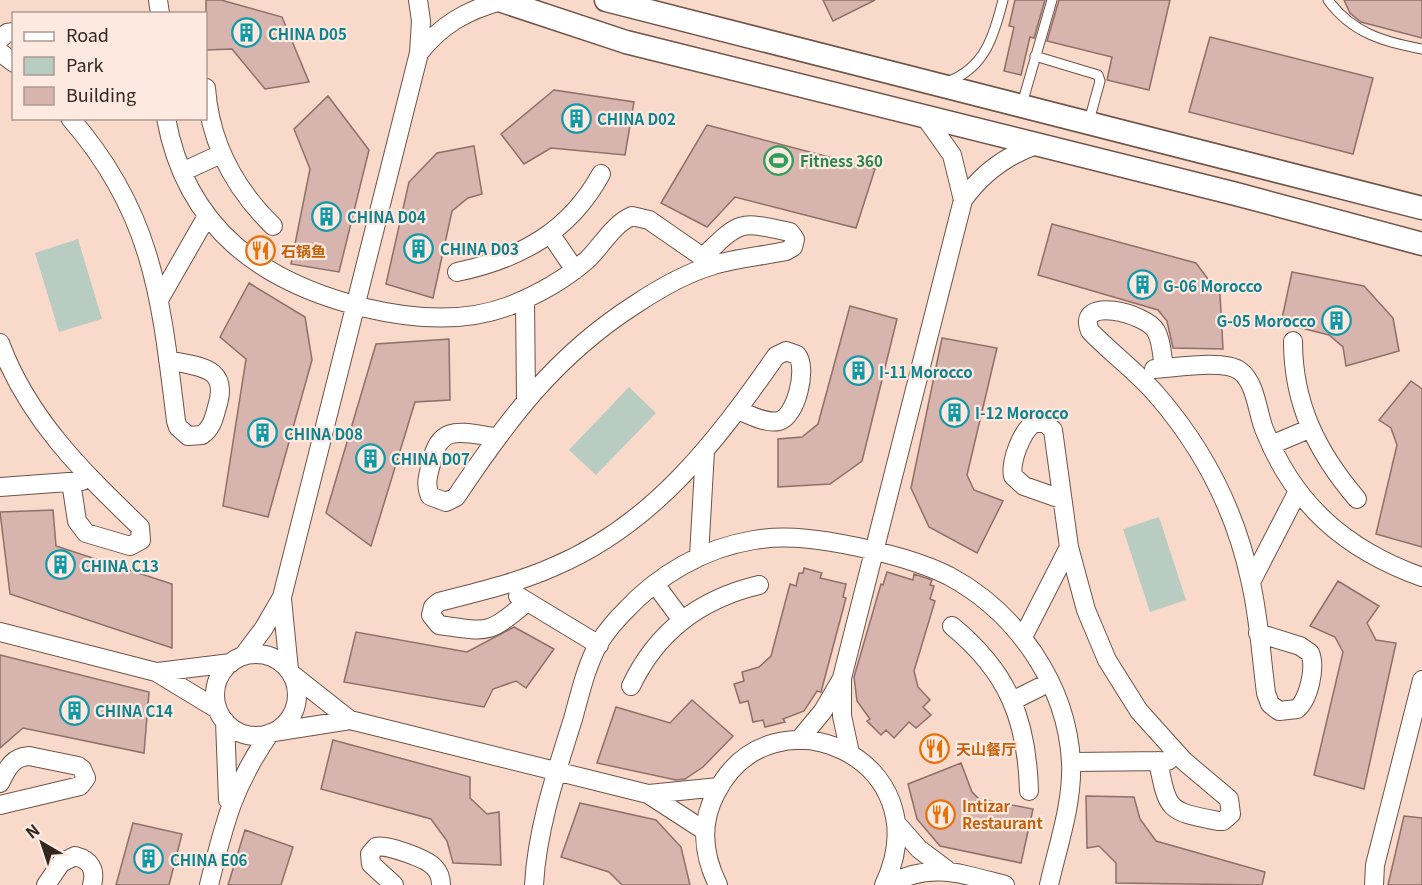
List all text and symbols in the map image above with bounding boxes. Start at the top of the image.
legend [12,12,207,120]
building icon: CHINA D05 [231,17,263,49]
text: Road [66,21,109,47]
place label: CHINA D05 [268,23,347,44]
text: Park [66,51,104,77]
text: Building [66,81,136,107]
building icon: CHINA D02 [560,102,592,134]
place label: CHINA D02 [597,108,676,129]
sports icon: Fitness 360 [763,144,795,176]
place label: Fitness 360 [800,150,883,171]
building icon: CHINA D04 [310,200,342,232]
place label: CHINA D04 [347,206,426,227]
building icon: CHINA D03 [403,232,435,264]
restaurant icon: 石锅鱼 [244,234,276,266]
place label: CHINA D03 [440,238,519,259]
place label: 石锅鱼 [281,240,326,261]
building icon: G-06 Morocco [1126,269,1158,301]
place label: G-06 Morocco [1163,275,1262,296]
building icon: G-05 Morocco [1321,304,1353,336]
place label: G-05 Morocco [1217,310,1316,331]
building icon: I-11 Morocco [842,355,874,387]
place label: I-11 Morocco [879,361,973,382]
building icon: I-12 Morocco [938,396,970,428]
place label: I-12 Morocco [975,402,1069,423]
building icon: CHINA D08 [247,417,279,449]
place label: CHINA D08 [284,423,363,444]
building icon: CHINA D07 [354,442,386,474]
place label: CHINA D07 [391,448,470,469]
building icon: CHINA C13 [44,549,76,581]
place label: CHINA C13 [81,555,159,576]
building icon: CHINA C14 [58,694,90,726]
place label: CHINA C14 [95,700,173,721]
restaurant icon: 天山餐厅 [919,732,951,764]
place label: 天山餐厅 [956,738,1016,759]
place label: Intizar Restaurant [962,795,1043,833]
restaurant icon: Intizar Restaurant [925,798,957,830]
north arrow [12,813,72,873]
text: N [20,817,44,844]
building icon: CHINA E06 [133,843,165,875]
place label: CHINA E06 [170,849,247,870]

